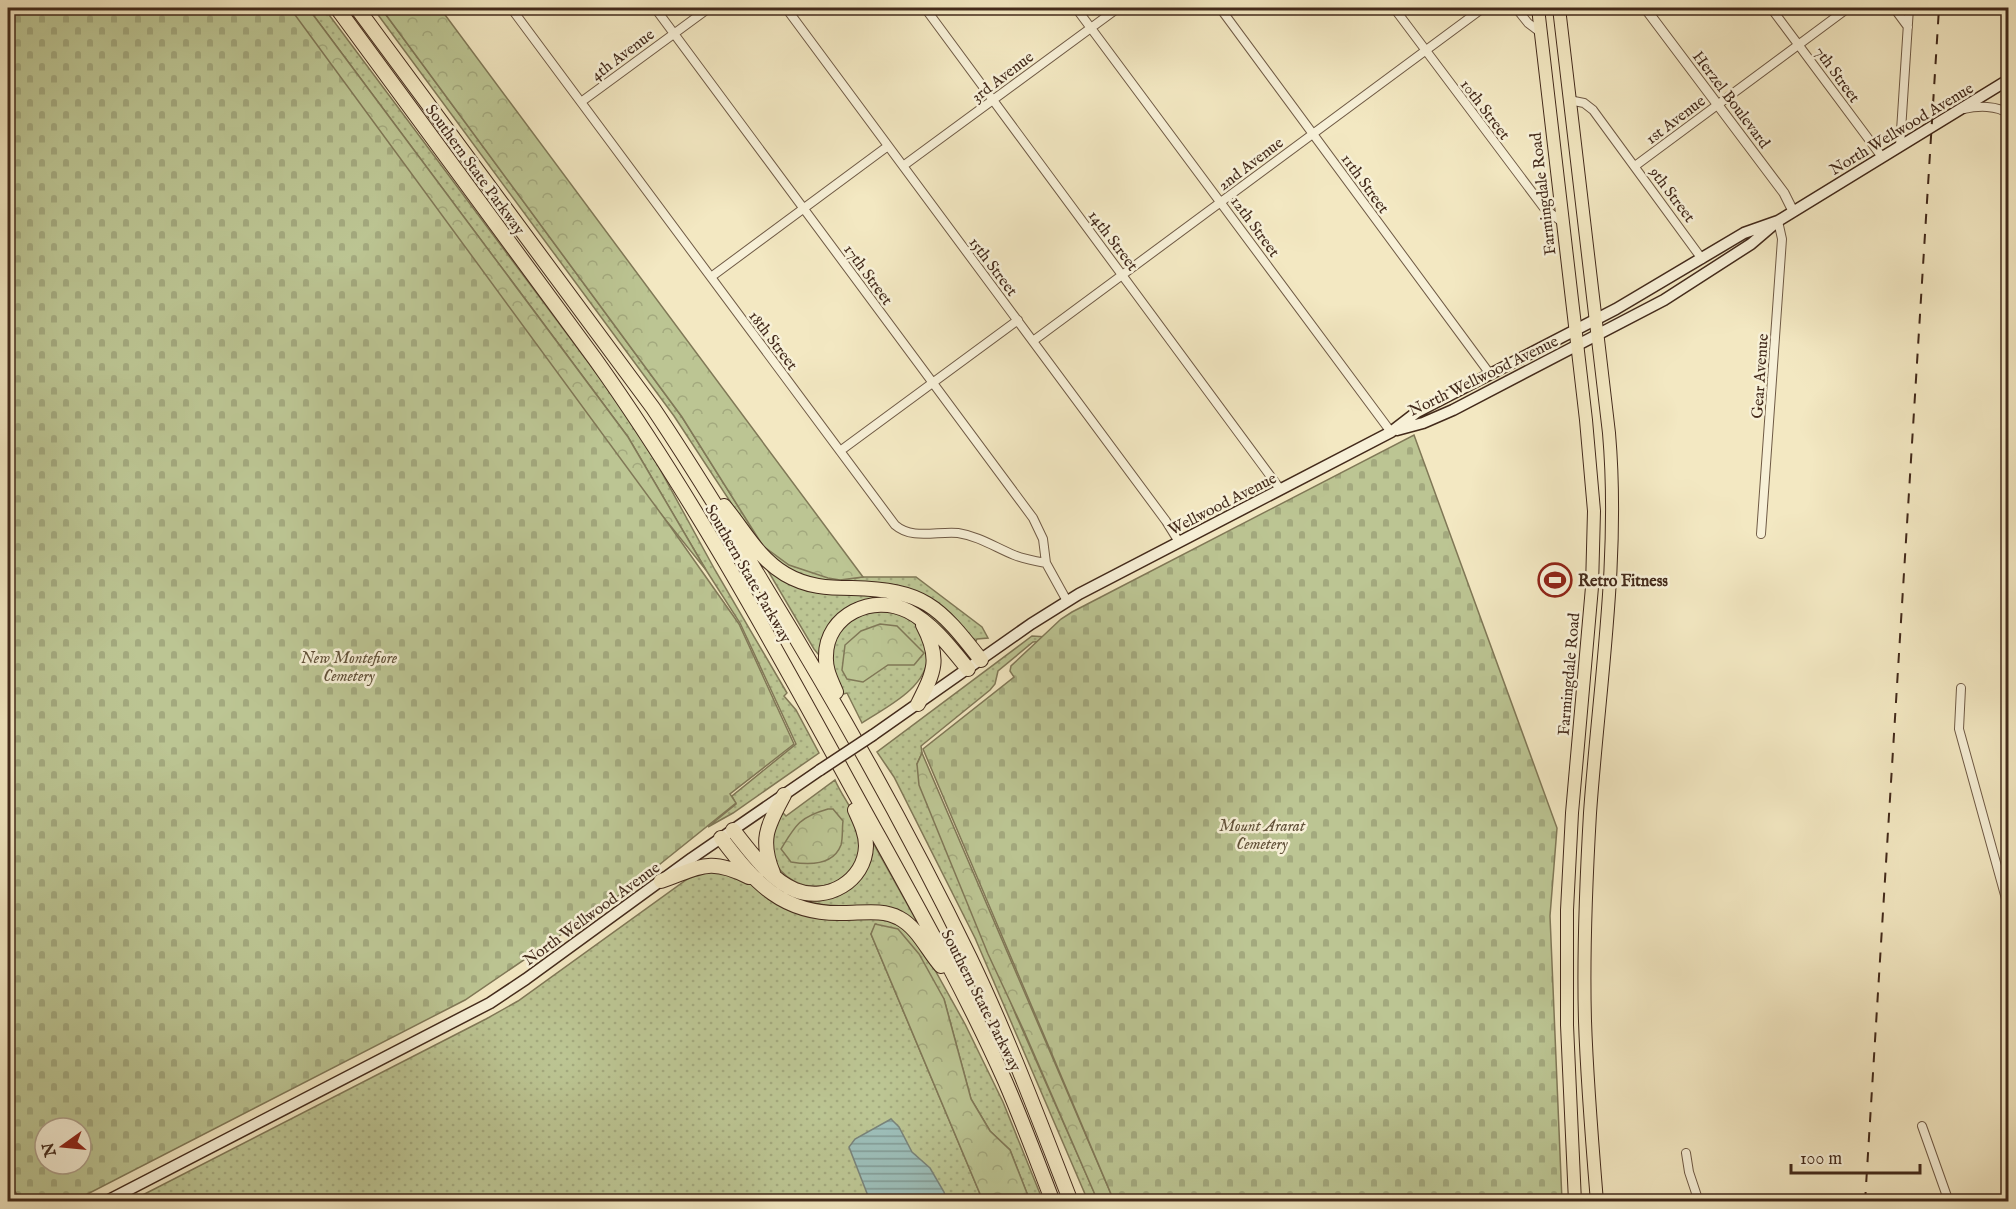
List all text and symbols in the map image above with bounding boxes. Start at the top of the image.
street label: 4th Avenue [588,25,659,86]
street label: 7th Street [1809,43,1864,108]
street label: 3rd Avenue [968,48,1038,107]
street label: Herzel Boulevard [1687,48,1774,153]
street label: 10th Street [1455,76,1514,145]
street label: North Wellwood Avenue [1827,79,1978,181]
street label: 1st Avenue [1642,92,1710,149]
street label: Southern State Parkway [420,101,529,240]
street label: Farmingdale Road [1526,131,1561,256]
street label: 2nd Avenue [1214,133,1288,196]
street label: 11th Street [1336,150,1393,218]
street label: 9th Street [1643,163,1699,227]
street label: 12th Street [1226,193,1284,262]
street label: 14th Street [1083,207,1142,276]
street label: 15th Street [964,234,1021,301]
street label: 17th Street [839,241,897,310]
street label: 18th Street [744,307,802,375]
street label: North Wellwood Avenue [1406,332,1562,422]
street label: Gear Avenue [1748,333,1774,419]
street label: Wellwood Avenue [1165,469,1280,541]
street label: Southern State Parkway [699,501,795,647]
sports icon: Retro Fitness [1537,562,1573,598]
place label: Retro Fitness [1578,572,1668,592]
street label: Farmingdale Road [1555,611,1585,736]
park label: New Montefiore Cemetery [301,649,398,687]
park label: Mount Ararat Cemetery [1219,817,1306,855]
street label: North Wellwood Avenue [520,858,664,971]
street label: Southern State Parkway [936,927,1025,1075]
north arrow [33,1116,93,1176]
scale bar [1791,1137,1920,1175]
text: N [39,1140,62,1160]
text: 100 m [1800,1148,1842,1171]

